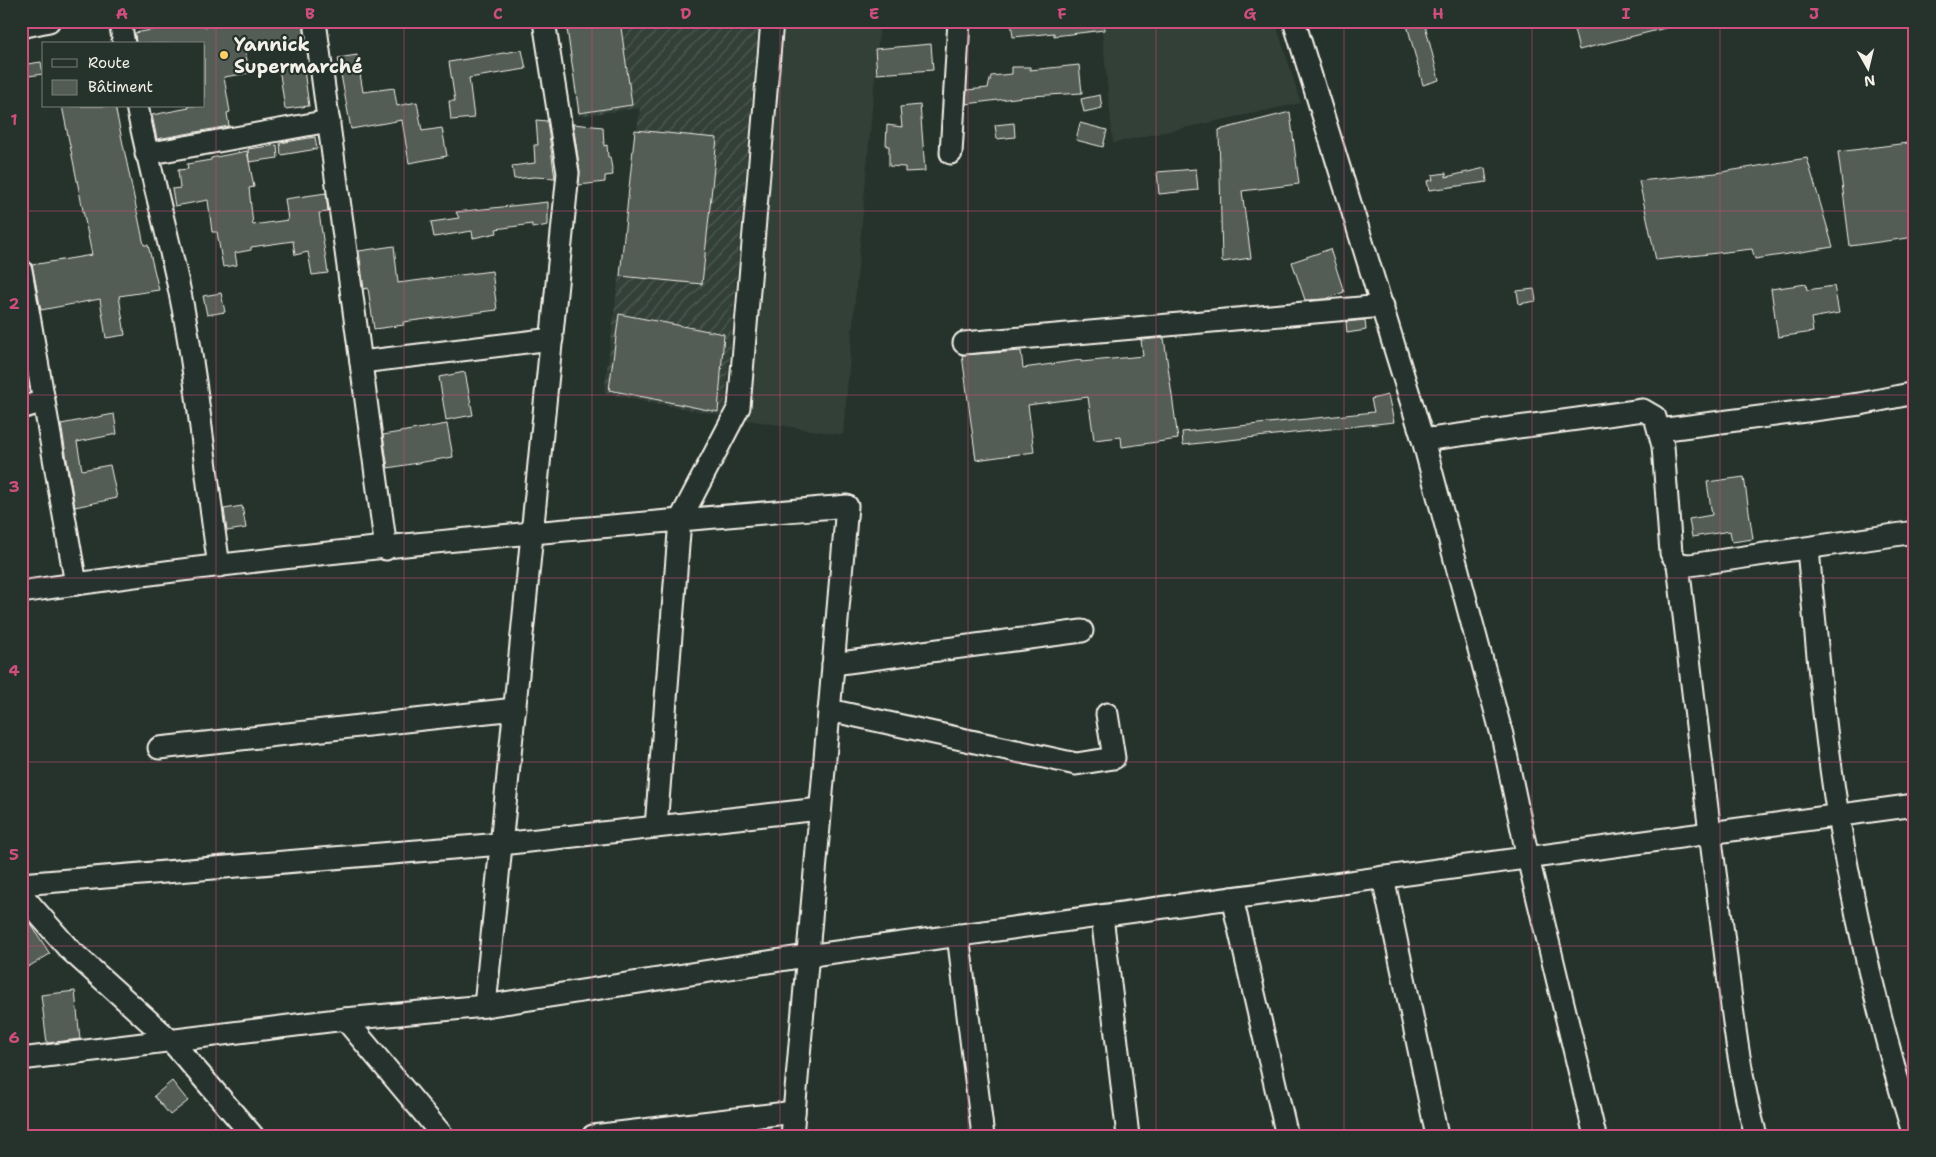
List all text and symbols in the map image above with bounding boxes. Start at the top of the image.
text: A [116,3,128,24]
text: B [305,3,315,24]
text: C [493,3,503,24]
text: D [680,3,692,24]
text: E [869,3,879,24]
text: F [1057,3,1067,24]
text: G [1244,3,1257,24]
text: H [1432,3,1444,24]
text: I [1622,3,1631,24]
text: J [1809,3,1819,24]
place label: Yannick Supermarché [234,32,363,79]
legend [42,42,205,108]
north arrow [1844,42,1894,92]
marker: Yannick Supermarché [218,49,230,61]
text: Route [88,53,130,73]
text: N [1863,71,1877,91]
text: Bâtiment [88,77,153,97]
text: 1 [10,109,18,130]
text: 2 [8,293,20,314]
text: 3 [8,476,20,497]
text: 4 [8,660,20,681]
text: 5 [9,844,19,865]
text: 6 [8,1027,20,1048]

